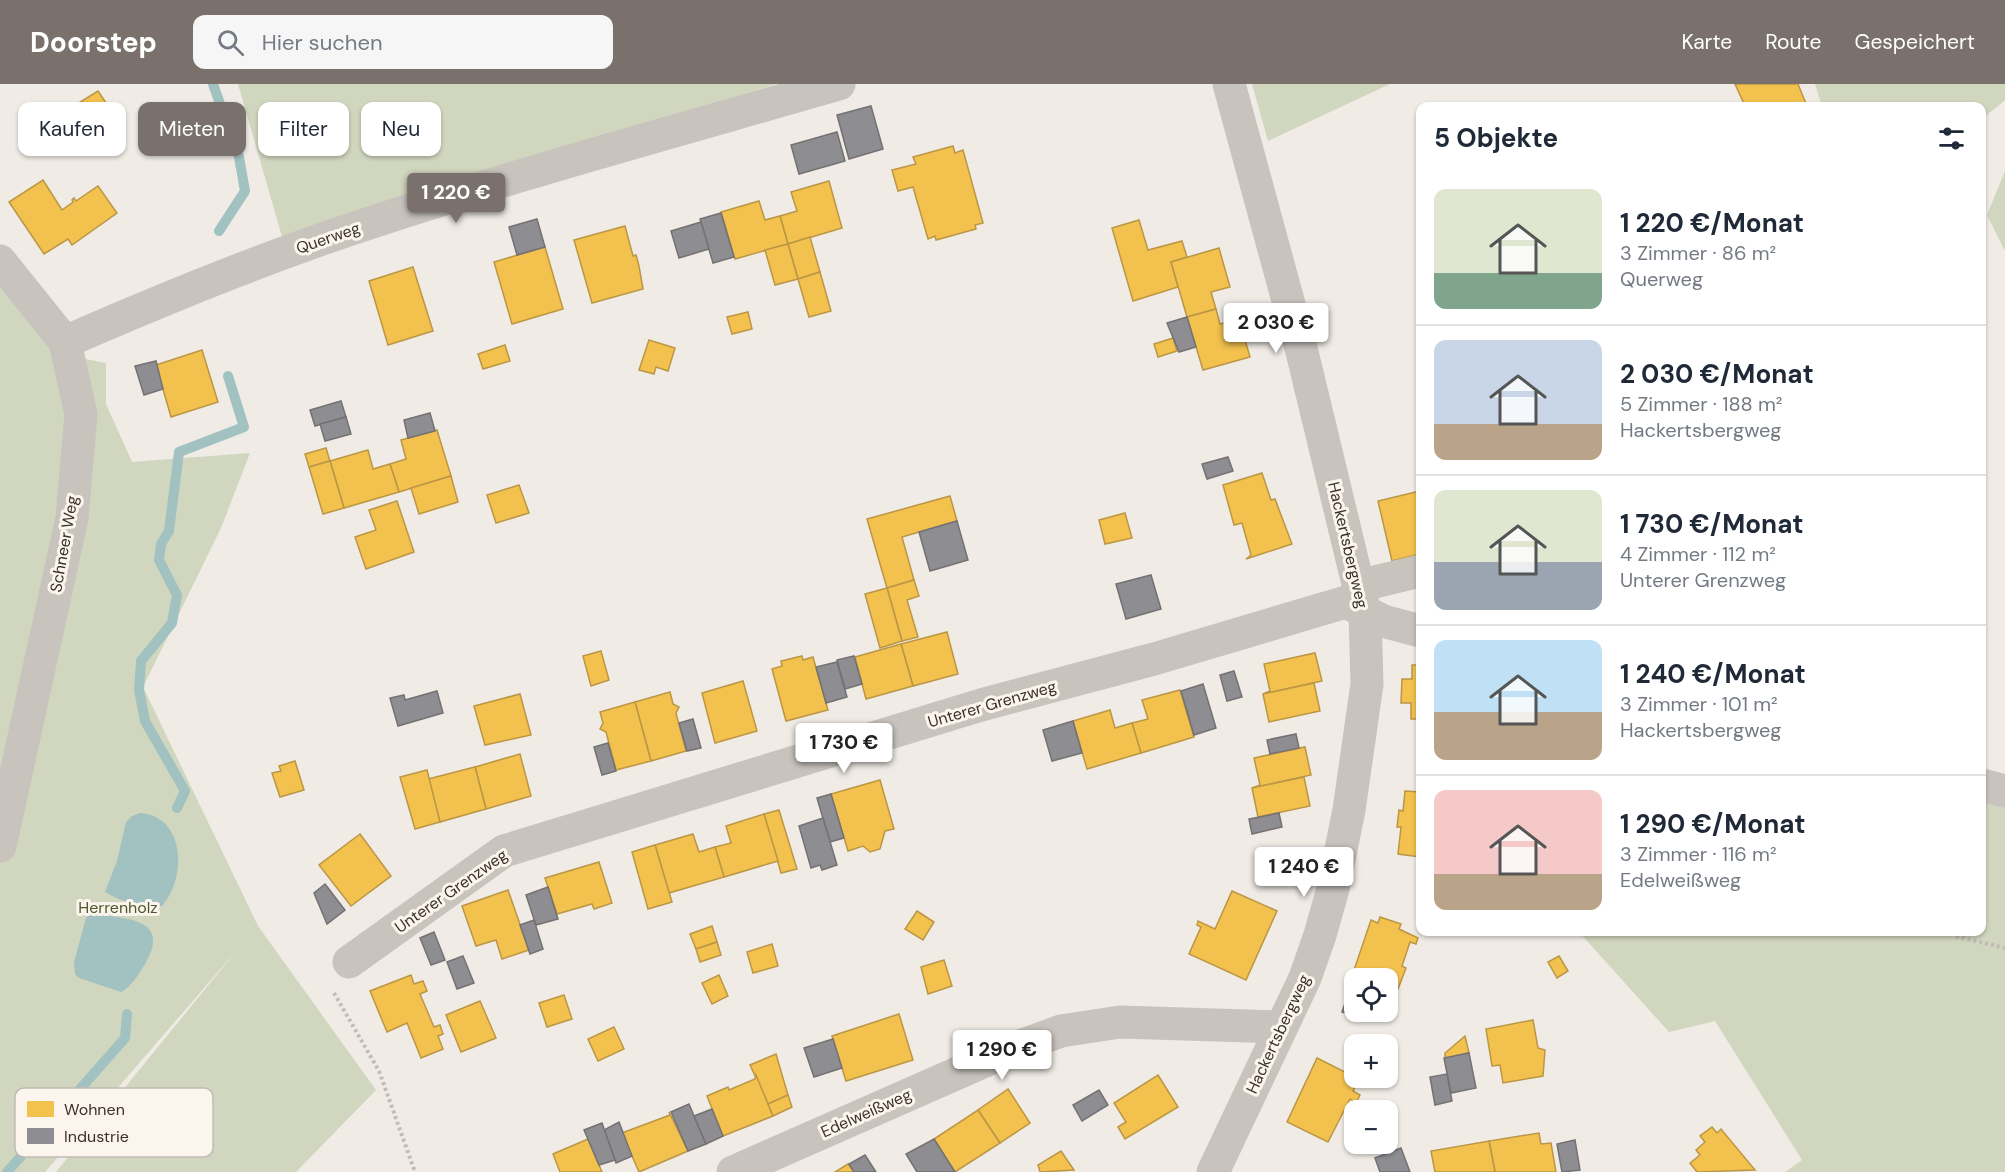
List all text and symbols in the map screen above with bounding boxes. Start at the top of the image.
search box [193,15,613,69]
text: Doorstep [30,24,157,61]
icon: search [214,26,247,59]
text: Hier suchen [262,28,383,57]
text: Karte [1681,28,1732,56]
text: Route [1765,28,1821,56]
text: Gespeichert [1854,28,1975,56]
chip: Kaufen [18,102,126,156]
chip: Mieten [138,102,246,156]
chip: Filter [258,102,349,156]
chip: Neu [361,102,441,156]
text: 5 Objekte [1434,121,1558,155]
icon: filters [1935,122,1968,155]
pin: 1 220 € [401,173,511,224]
text: 1 220 € [421,179,491,205]
text: 1 220 €/Monat [1620,206,1804,240]
icon: home [1482,213,1554,285]
street label: Querweg [293,217,363,259]
text: 3 Zimmer · 86 m² [1620,240,1776,266]
text: Querweg [1620,266,1703,292]
pin: 2 030 € [1221,303,1331,354]
text: 2 030 € [1238,309,1314,335]
text: 2 030 €/Monat [1620,357,1814,391]
icon: home [1482,364,1554,436]
text: 5 Zimmer · 188 m² [1620,391,1782,417]
text: Hackertsbergweg [1620,417,1781,443]
street label: Hackertsbergweg [1323,480,1373,610]
street label: Schneer Weg [45,494,83,594]
text: 1 730 €/Monat [1620,507,1804,541]
icon: home [1482,514,1554,586]
text: 4 Zimmer · 112 m² [1620,541,1776,567]
text: Unterer Grenzweg [1620,567,1786,593]
text: 1 240 €/Monat [1620,657,1806,691]
icon: home [1482,664,1554,736]
street label: Unterer Grenzweg [925,676,1059,732]
text: 3 Zimmer · 101 m² [1620,691,1778,717]
text: Hackertsbergweg [1620,717,1781,743]
pin: 1 730 € [789,723,899,774]
text: 1 730 € [809,729,879,755]
text: 1 290 €/Monat [1620,807,1806,841]
icon: home [1482,814,1554,886]
text: 3 Zimmer · 116 m² [1620,841,1777,867]
street label: Unterer Grenzweg [391,844,512,938]
pin: 1 240 € [1249,847,1359,898]
text: 1 240 € [1269,853,1339,879]
text: Edelweißweg [1620,867,1741,893]
park label: Herrenholz [78,897,158,918]
map controls [1344,968,1398,1154]
button: locate [1344,968,1398,1022]
street label: Hackertsbergweg [1241,971,1315,1097]
pin: 1 290 € [947,1030,1057,1081]
button: + [1344,1034,1398,1088]
text: 1 290 € [967,1036,1037,1062]
street label: Edelweißweg [817,1084,915,1142]
legend [15,1088,213,1157]
text: Wohnen [64,1099,125,1120]
button: − [1344,1100,1398,1154]
text: Industrie [64,1126,129,1147]

